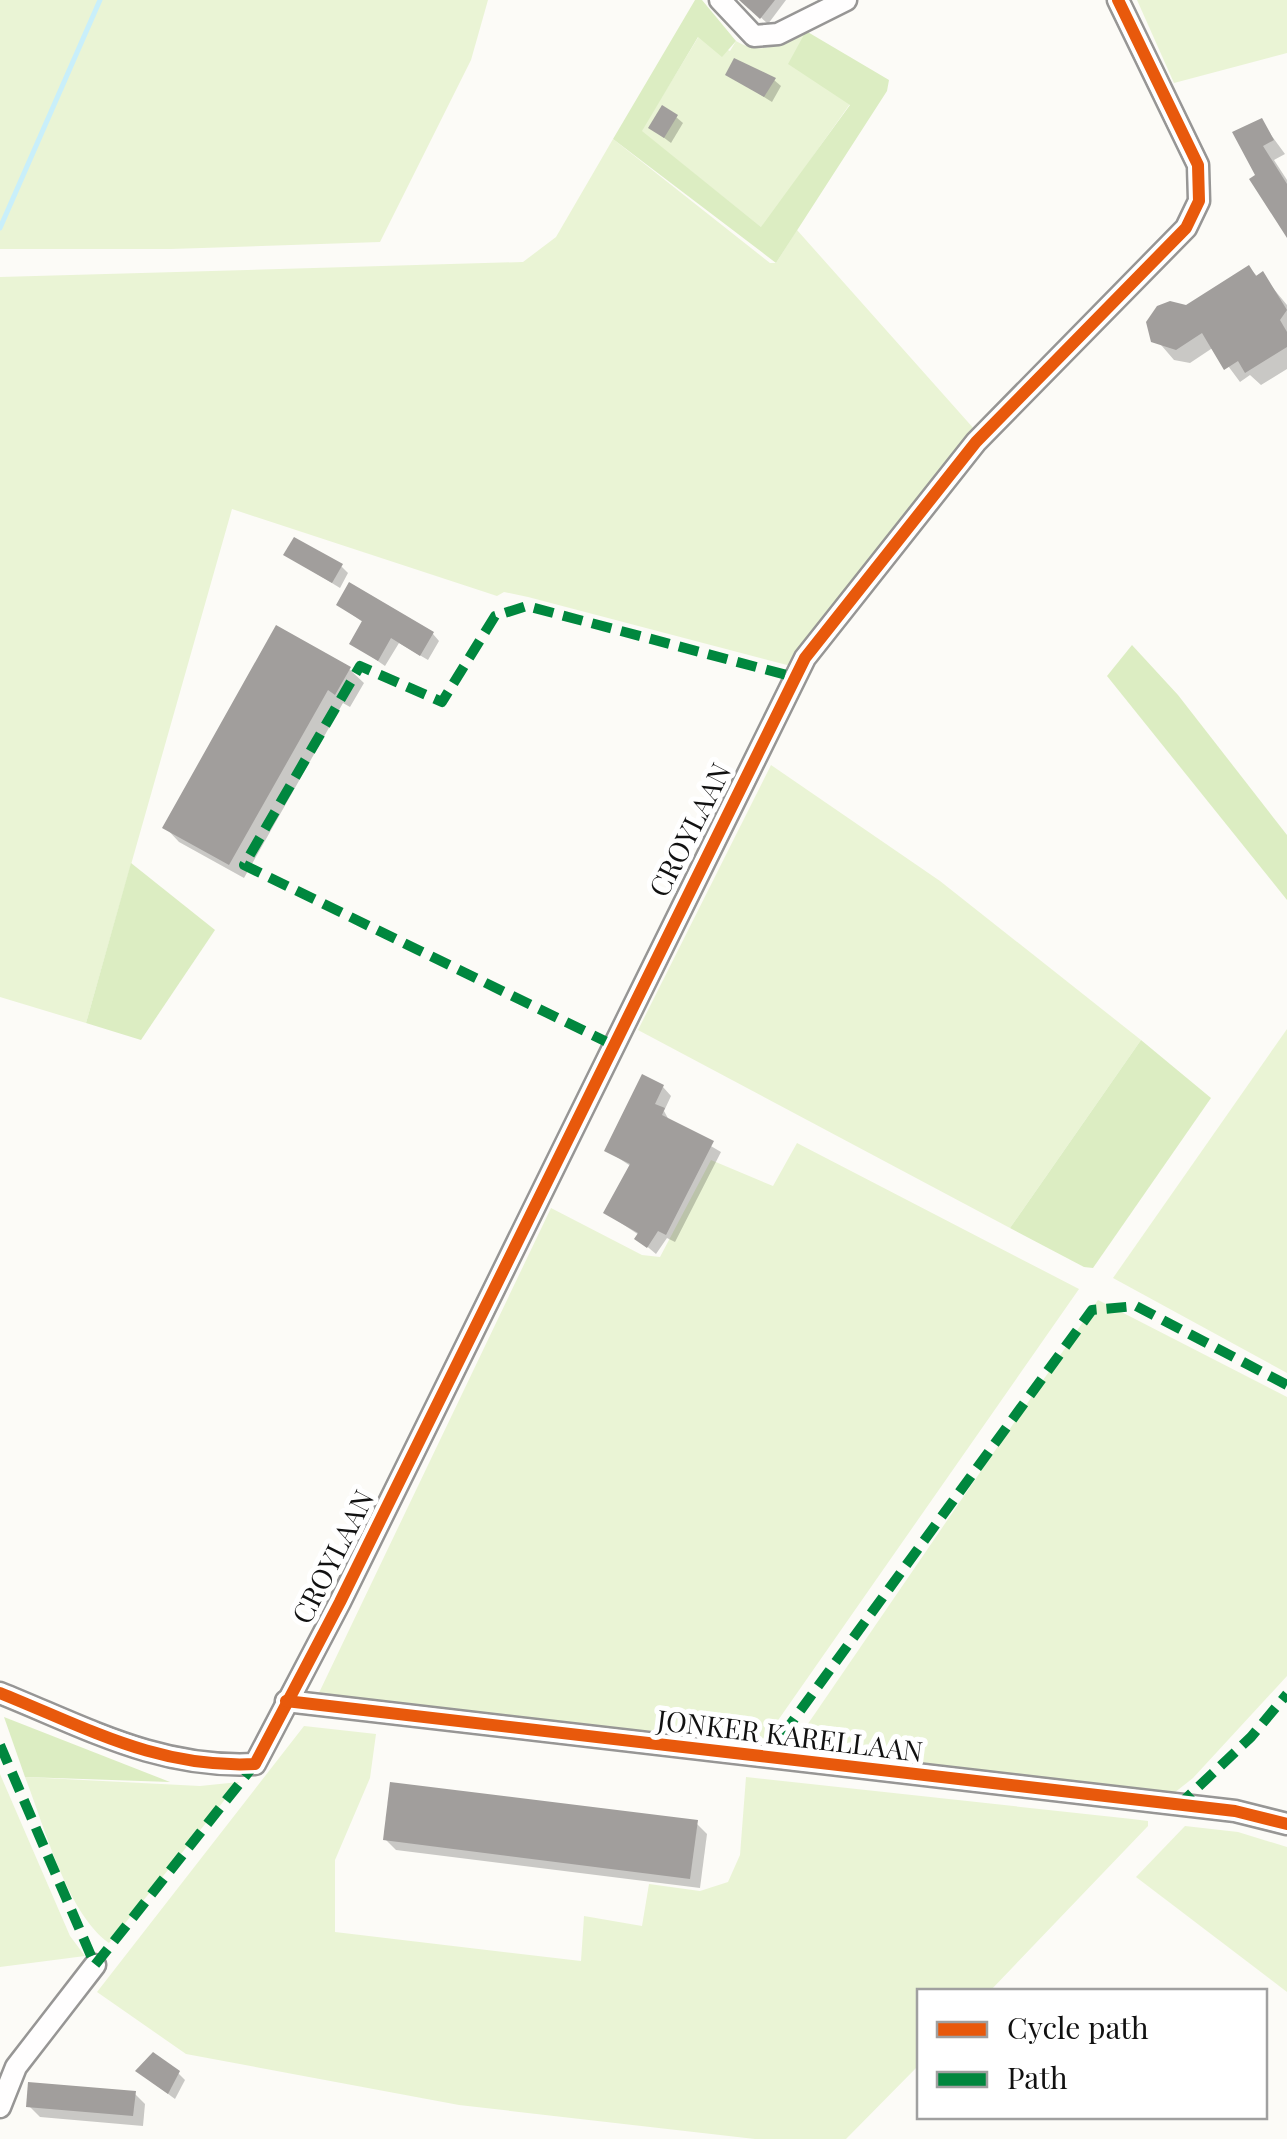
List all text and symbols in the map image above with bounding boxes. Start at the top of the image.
street label: CROYLAAN [639,756,738,902]
street label: CROYLAAN [282,1483,381,1629]
street label: JONKER KARELLAAN [654,1700,925,1769]
legend [917,1989,1267,2119]
text: Cycle path [1007,2007,1149,2047]
text: Path [1007,2057,1068,2097]

